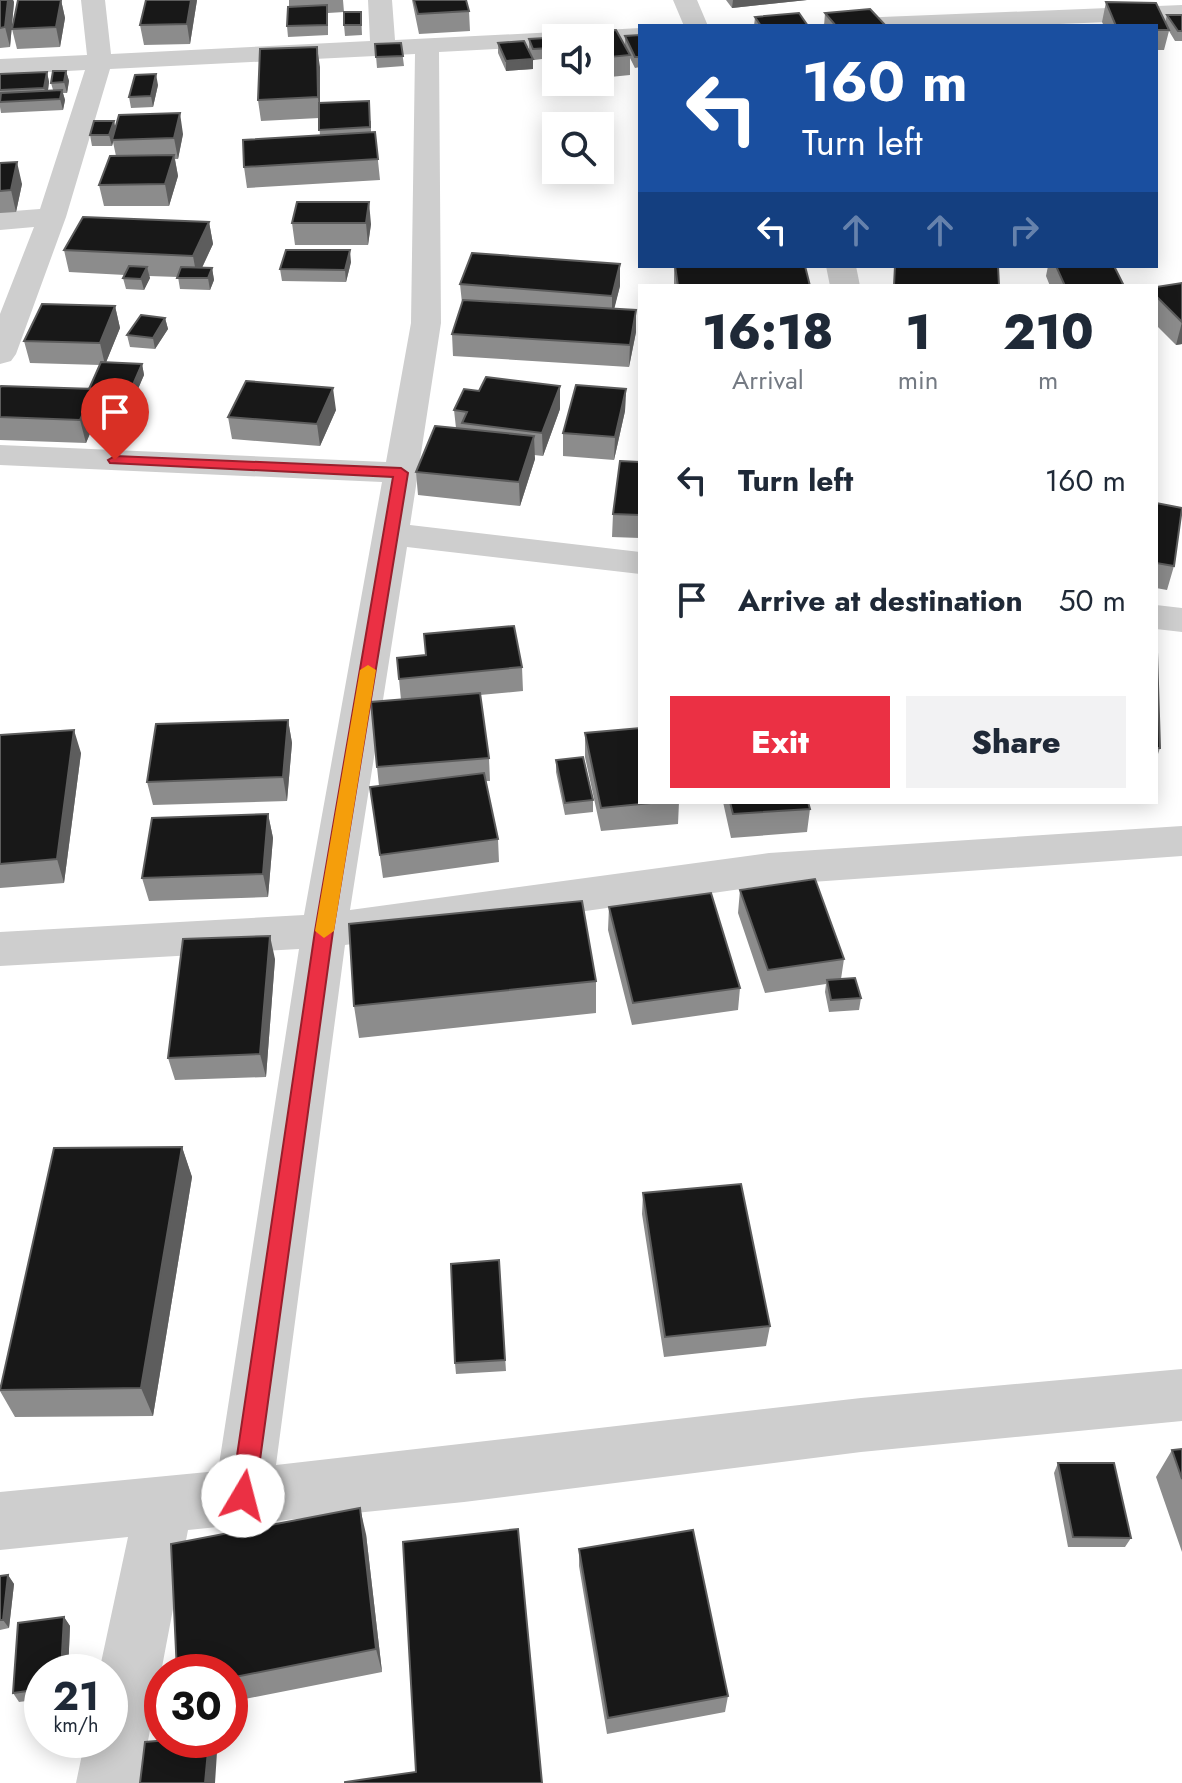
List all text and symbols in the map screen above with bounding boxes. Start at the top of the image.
map controls [542,24,614,184]
button: sound [542,24,614,96]
text: 160 m [802,41,968,122]
icon: left [670,56,774,160]
button: search [542,112,614,184]
text: Turn left [802,116,923,168]
icon: left [750,208,794,252]
icon: ahead [834,208,878,252]
icon: ahead [918,208,962,252]
icon: right [1002,208,1046,252]
text: 16:18 [702,298,833,367]
text: 1 [906,298,931,367]
text: 210 [1003,298,1094,367]
text: Arrival [732,361,804,399]
text: min [898,361,939,399]
text: m [1038,361,1058,399]
pin [81,378,149,460]
icon: arrive [93,390,137,434]
icon: left [670,458,714,502]
text: Turn left [738,459,853,502]
text: 160 m [1045,459,1126,502]
icon: arrive [670,578,714,622]
text: Arrive at destination [738,579,1023,622]
text: 50 m [1059,579,1126,622]
button: Exit [670,696,890,788]
button: Share [906,696,1126,788]
position arrow [201,1454,285,1538]
speed limit sign: 30 [144,1654,248,1758]
text: 21 [53,1667,99,1725]
text: km/h [53,1711,99,1740]

